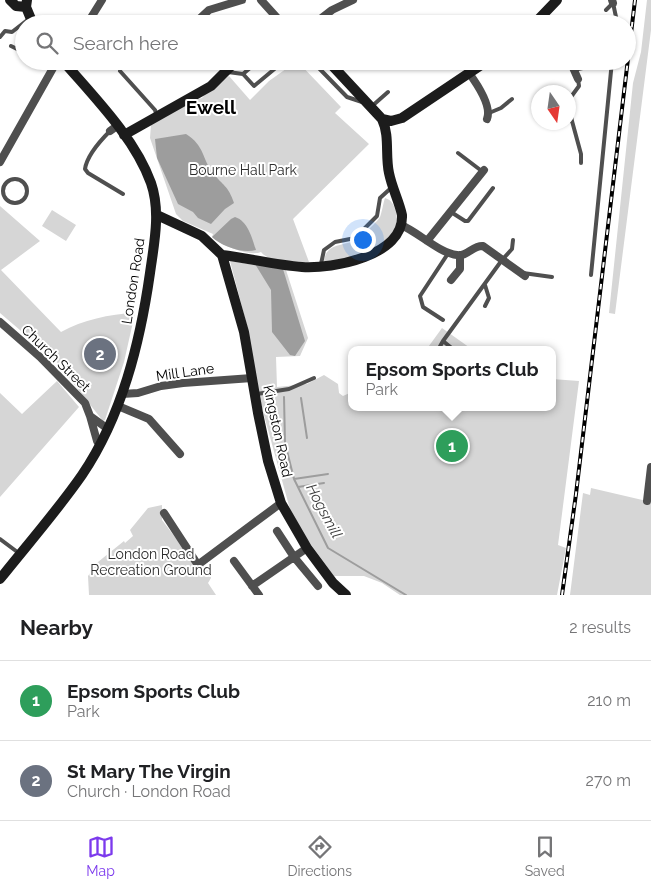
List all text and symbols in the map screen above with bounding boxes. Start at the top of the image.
search box [15,15,636,70]
icon: search [33,29,61,57]
text: Search here [73,32,179,54]
north arrow [531,85,576,130]
district label: Ewell [186,96,237,118]
park label: Bourne Hall Park [189,162,298,178]
your location [350,227,376,253]
street label: London Road [118,237,148,325]
street label: Church Street [18,321,94,395]
pin: 2 [84,335,116,373]
popup [348,346,556,411]
text: Epsom Sports Club [365,358,539,380]
street label: Mill Lane [155,360,215,384]
text: Park [365,380,398,399]
street label: Kingston Road [260,383,296,479]
pin: 1 [436,427,468,465]
water label: Hogsmill [302,481,346,541]
park label: London Road Recreation Ground [90,546,212,578]
text: Nearby [20,615,93,640]
text: 2 results [569,618,631,637]
text: Epsom Sports Club [67,680,240,702]
text: 1 [32,691,40,710]
text: 210 m [587,691,631,710]
text: Park [67,702,100,721]
text: St Mary The Virgin [67,760,231,782]
text: 2 [31,771,41,790]
text: 270 m [586,771,631,790]
text: Church · London Road [67,782,231,801]
tab: Map [86,833,115,879]
tab: Directions [287,833,352,879]
tab: Saved [525,833,565,879]

